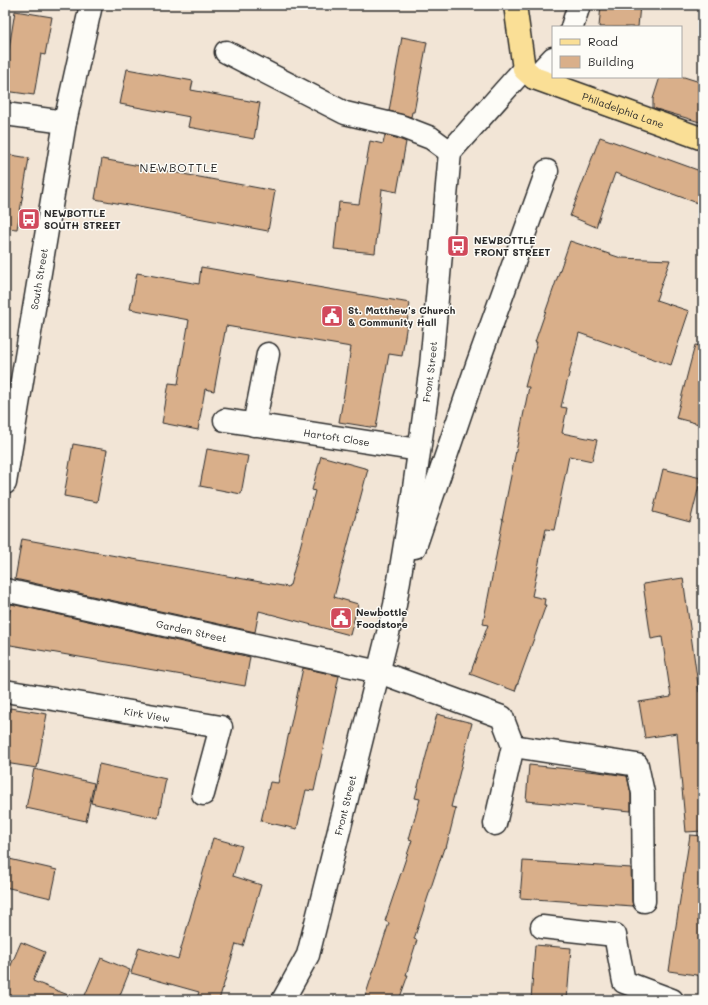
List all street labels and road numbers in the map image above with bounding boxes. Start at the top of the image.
street label: Philadelphia Lane [580,89,666,131]
street label: South Street [27,247,51,311]
street label: Front Street [419,341,440,403]
street label: Hartoft Close [303,425,371,449]
street label: Garden Street [155,616,228,645]
street label: Kirk View [123,704,171,725]
street label: Front Street [331,773,359,837]

